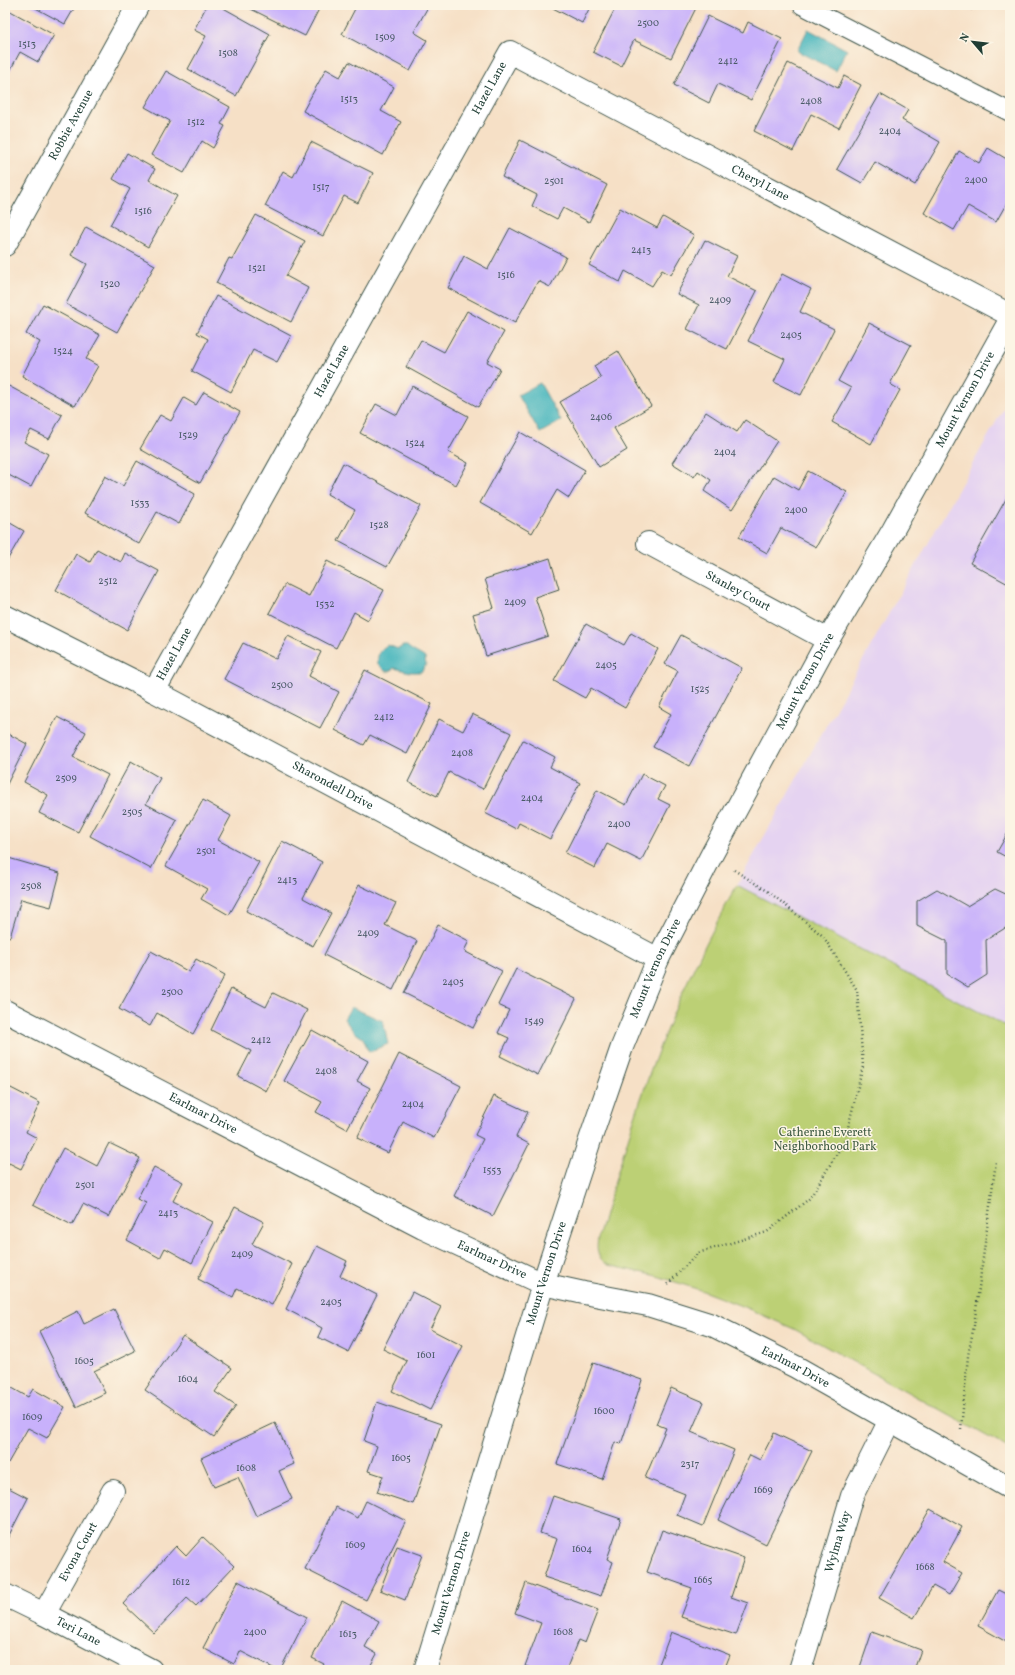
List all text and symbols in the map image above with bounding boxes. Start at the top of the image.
house number: 2500 [637,16,659,30]
north arrow [953,22,993,62]
house number: 1509 [375,30,395,44]
text: N [957,31,974,45]
house number: 1513 [18,37,36,51]
house number: 1508 [218,46,238,60]
house number: 2412 [718,54,738,68]
street label: Hazel Lane [469,59,511,118]
street label: Robbie Avenue [45,87,98,163]
house number: 1513 [340,92,358,106]
house number: 2408 [800,94,822,108]
house number: 1512 [187,115,205,129]
house number: 2404 [879,124,901,138]
street label: Cheryl Lane [728,162,792,206]
house number: 2400 [964,173,988,187]
house number: 2501 [544,174,564,188]
house number: 1517 [312,180,330,194]
house number: 1516 [134,204,152,218]
house number: 2413 [631,243,651,257]
house number: 1521 [248,261,266,275]
house number: 1516 [497,268,515,282]
house number: 1520 [100,277,120,291]
house number: 2409 [709,293,731,307]
house number: 2405 [780,328,802,342]
street label: Hazel Lane [311,342,353,401]
house number: 1524 [53,344,73,358]
street label: Mount Vernon Drive [932,348,999,451]
house number: 2406 [590,410,612,424]
house number: 1529 [178,428,198,442]
house number: 1524 [405,436,425,450]
house number: 2404 [714,445,736,459]
house number: 1533 [131,496,149,510]
house number: 2400 [784,503,808,517]
house number: 1528 [369,518,389,532]
street label: Stanley Court [702,567,773,616]
house number: 2512 [98,574,118,588]
house number: 2409 [504,595,526,609]
house number: 1532 [315,597,335,611]
street label: Hazel Lane [153,625,196,684]
street label: Mount Vernon Drive [773,630,839,733]
house number: 2405 [595,658,617,672]
house number: 2500 [271,678,293,692]
house number: 1525 [691,682,710,696]
house number: 2412 [374,710,394,724]
house number: 2408 [451,746,473,760]
street label: Sharondell Drive [289,758,376,814]
house number: 2509 [55,771,77,785]
house number: 2404 [521,791,543,805]
house number: 2505 [122,805,143,819]
house number: 2400 [607,817,631,831]
house number: 2501 [196,844,216,858]
house number: 2413 [277,873,297,887]
house number: 2508 [20,879,42,893]
street label: Mount Vernon Drive [627,916,686,1021]
house number: 2409 [357,926,379,940]
house number: 2405 [442,975,464,989]
house number: 2500 [161,985,183,999]
house number: 1549 [524,1014,544,1028]
house number: 2412 [251,1033,271,1047]
house number: 2408 [315,1064,337,1078]
street label: Earlmar Drive [166,1089,240,1138]
house number: 2404 [402,1097,424,1111]
park label: Catherine Everett Neighborhood Park [773,1125,877,1155]
house number: 1553 [483,1163,501,1177]
house number: 2501 [75,1178,95,1192]
house number: 2413 [158,1206,178,1220]
street label: Mount Vernon Drive [523,1219,571,1327]
street label: Earlmar Drive [454,1237,530,1283]
house number: 2409 [231,1247,253,1261]
house number: 2405 [320,1295,342,1309]
street label: Earlmar Drive [758,1343,833,1392]
house number: 1601 [417,1348,436,1362]
house number: 1605 [74,1354,94,1368]
house number: 1604 [178,1372,198,1386]
house number: 1600 [593,1404,615,1418]
house number: 1609 [22,1410,42,1424]
house number: 1605 [391,1451,411,1465]
house number: 2317 [681,1457,700,1471]
house number: 1608 [236,1461,256,1475]
house number: 1669 [753,1483,773,1497]
street label: Wylma Way [822,1508,855,1574]
street label: Evona Court [56,1520,102,1585]
street label: Mount Vernon Drive [428,1529,475,1637]
house number: 1609 [345,1538,365,1552]
house number: 1604 [572,1542,592,1556]
house number: 1668 [915,1560,935,1574]
house number: 1665 [694,1573,713,1587]
house number: 1612 [172,1575,190,1589]
street label: Teri Lane [53,1614,104,1650]
house number: 2400 [243,1625,267,1639]
house number: 1608 [553,1625,573,1639]
house number: 1613 [339,1627,357,1641]

